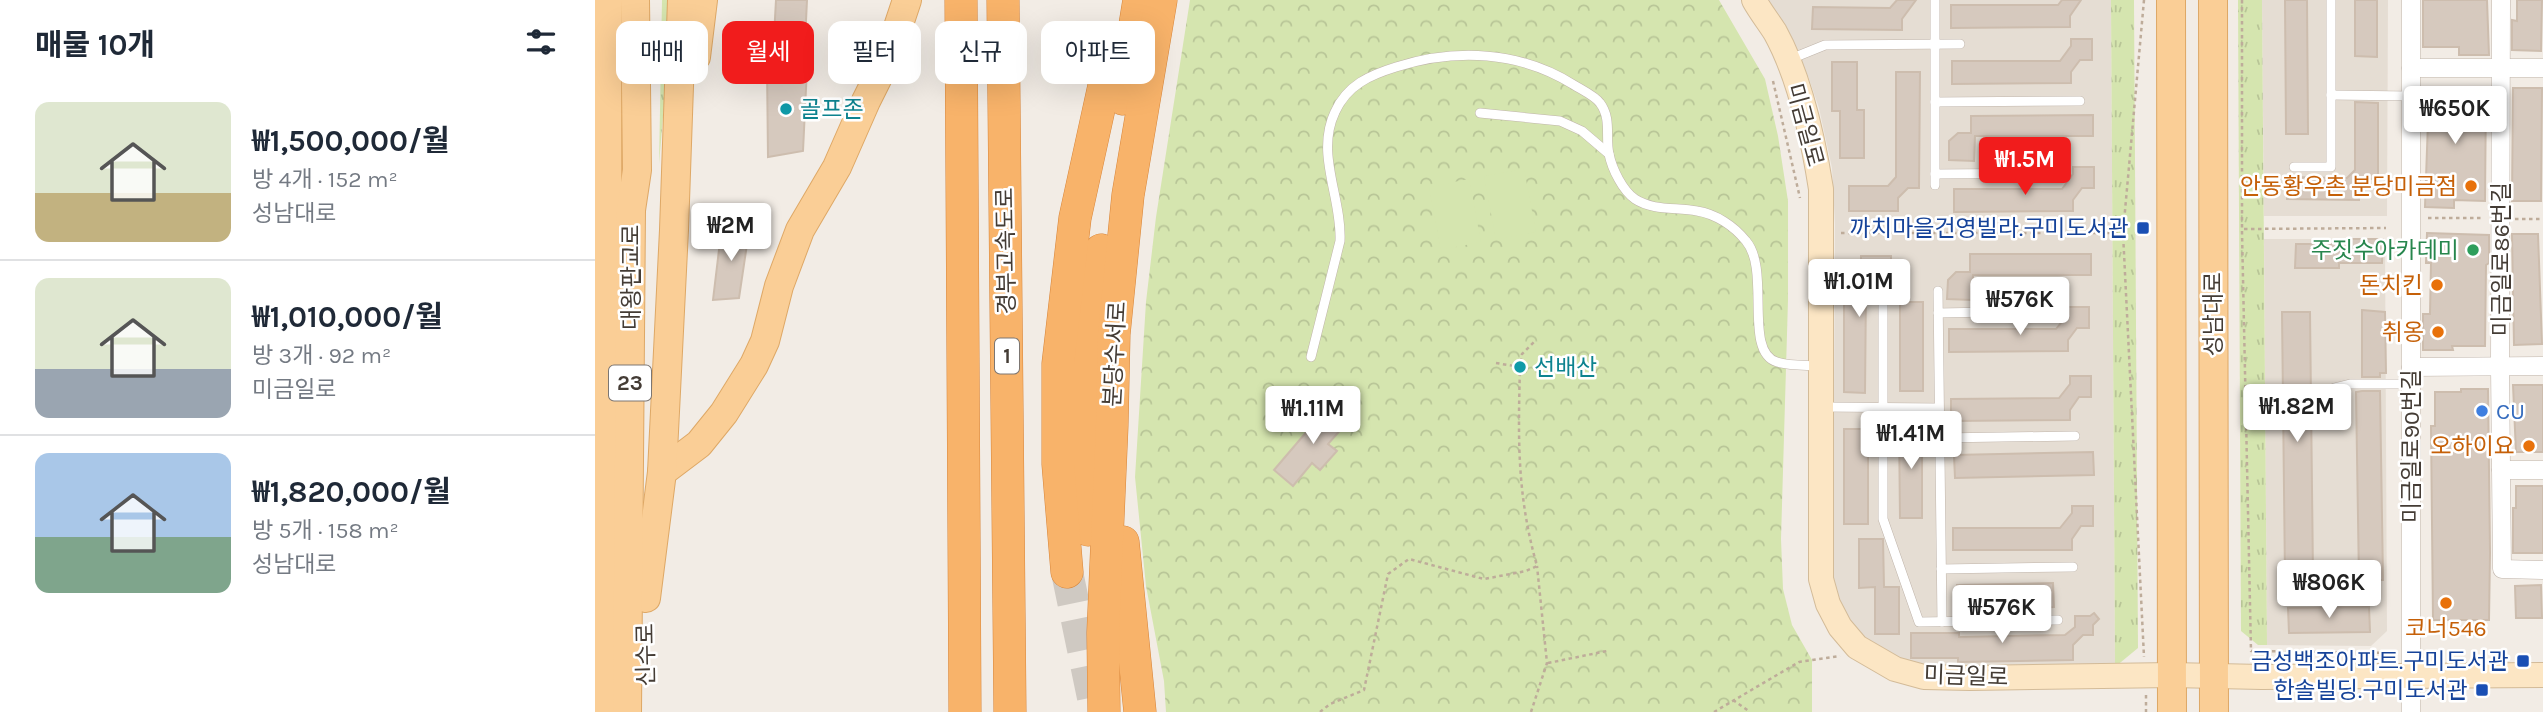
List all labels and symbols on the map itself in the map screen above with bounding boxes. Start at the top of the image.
street label: 미금일로 [1781,81,1829,169]
pin: ₩650K [2406,86,2504,146]
place label: 골프존 [800,96,863,123]
marker: 골프존 [778,101,794,117]
pin: ₩1.5M [1976,138,2074,197]
place label: 안동황우촌 분당미금점 [2240,173,2457,200]
marker: 안동황우촌 분당미금점 [2463,178,2479,194]
street label: 미금일로86번길 [2488,182,2515,336]
street label: 경부고속도로 [991,187,1021,315]
pin: ₩2M [697,204,765,263]
place label: 까치마을건영빌라.구미도서관 [1850,215,2129,242]
marker: 까치마을건영빌라.구미도서관 [2135,220,2151,236]
street label: 대왕판교로 [618,224,645,330]
place label: 주짓수아카데미 [2311,237,2459,264]
marker: 주짓수아카데미 [2465,242,2481,258]
pin: ₩1.01M [1802,260,1916,319]
street label: 성남대로 [2200,272,2227,356]
place label: 돈치킨 [2360,272,2423,299]
marker: 돈치킨 [2429,277,2445,293]
pin: ₩576K [1971,278,2069,337]
street label: 분당수서로 [1099,300,1131,408]
place label: 취옹 [2382,319,2424,346]
marker: 취옹 [2430,324,2446,340]
road number: 1 [995,338,1019,374]
place label: 선배산 [1534,354,1597,381]
marker: 선배산 [1512,359,1528,375]
road number: 23 [609,366,651,400]
street label: 미금일로90번길 [2398,369,2425,523]
pin: ₩1.82M [2240,384,2354,444]
pin: ₩1.11M [1256,386,1370,446]
place label: CU [2496,398,2525,425]
marker: CU [2474,403,2490,419]
pin: ₩1.41M [1854,412,1968,471]
place label: 오하이요 [2430,433,2515,460]
marker: 오하이요 [2521,438,2537,454]
pin: ₩806K [2280,560,2378,620]
pin: ₩576K [1953,586,2051,645]
marker: 코너546 [2438,595,2454,611]
place label: 코너546 [2405,615,2487,642]
street label: 신수로 [632,623,660,687]
place label: 금성백조아파트.구미도서관 [2251,648,2509,675]
marker: 금성백조아파트.구미도서관 [2515,653,2531,669]
street label: 미금일로 [1923,661,2009,691]
place label: 한솔빌딩.구미도서관 [2273,677,2468,704]
marker: 한솔빌딩.구미도서관 [2474,682,2490,698]

